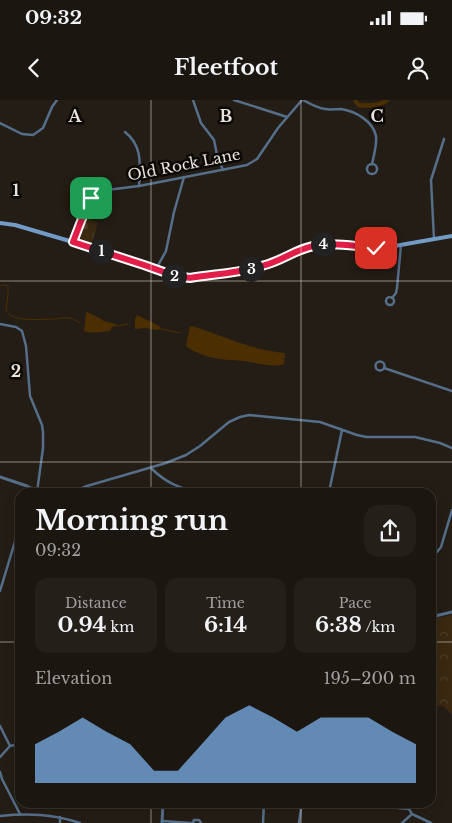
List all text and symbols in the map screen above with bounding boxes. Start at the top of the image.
text: 09:32 [25,6,82,29]
icon: back [20,54,48,82]
text: Fleetfoot [174,54,278,81]
icon: person [404,54,432,82]
text: A [68,106,83,126]
text: B [220,106,233,126]
text: C [370,106,384,126]
street label: Old Rock Lane [126,144,242,185]
pin [70,177,112,219]
text: 1 [13,180,20,200]
icon: arrive [77,184,105,212]
pin [355,227,397,269]
pin: 4 [310,232,336,256]
icon: check [362,234,390,262]
text: 4 [319,235,328,253]
pin: 1 [88,238,114,264]
text: 1 [98,242,105,260]
pin: 3 [238,256,264,282]
text: 3 [247,260,256,278]
pin: 2 [162,264,186,288]
text: 2 [170,267,179,285]
text: 2 [11,361,21,381]
text: Morning run [35,503,228,538]
button: share [364,505,416,557]
text: 09:32 [35,540,81,560]
text: Distance [65,594,127,612]
text: Time [206,594,245,612]
text: Pace [339,594,372,612]
text: 0.94 [57,612,106,638]
text: 6:14 [204,612,247,638]
text: 6:38 [315,612,362,638]
text: km [106,618,134,636]
text: /km [362,618,395,636]
text: Elevation [35,668,112,688]
text: 195–200 m [323,668,416,688]

